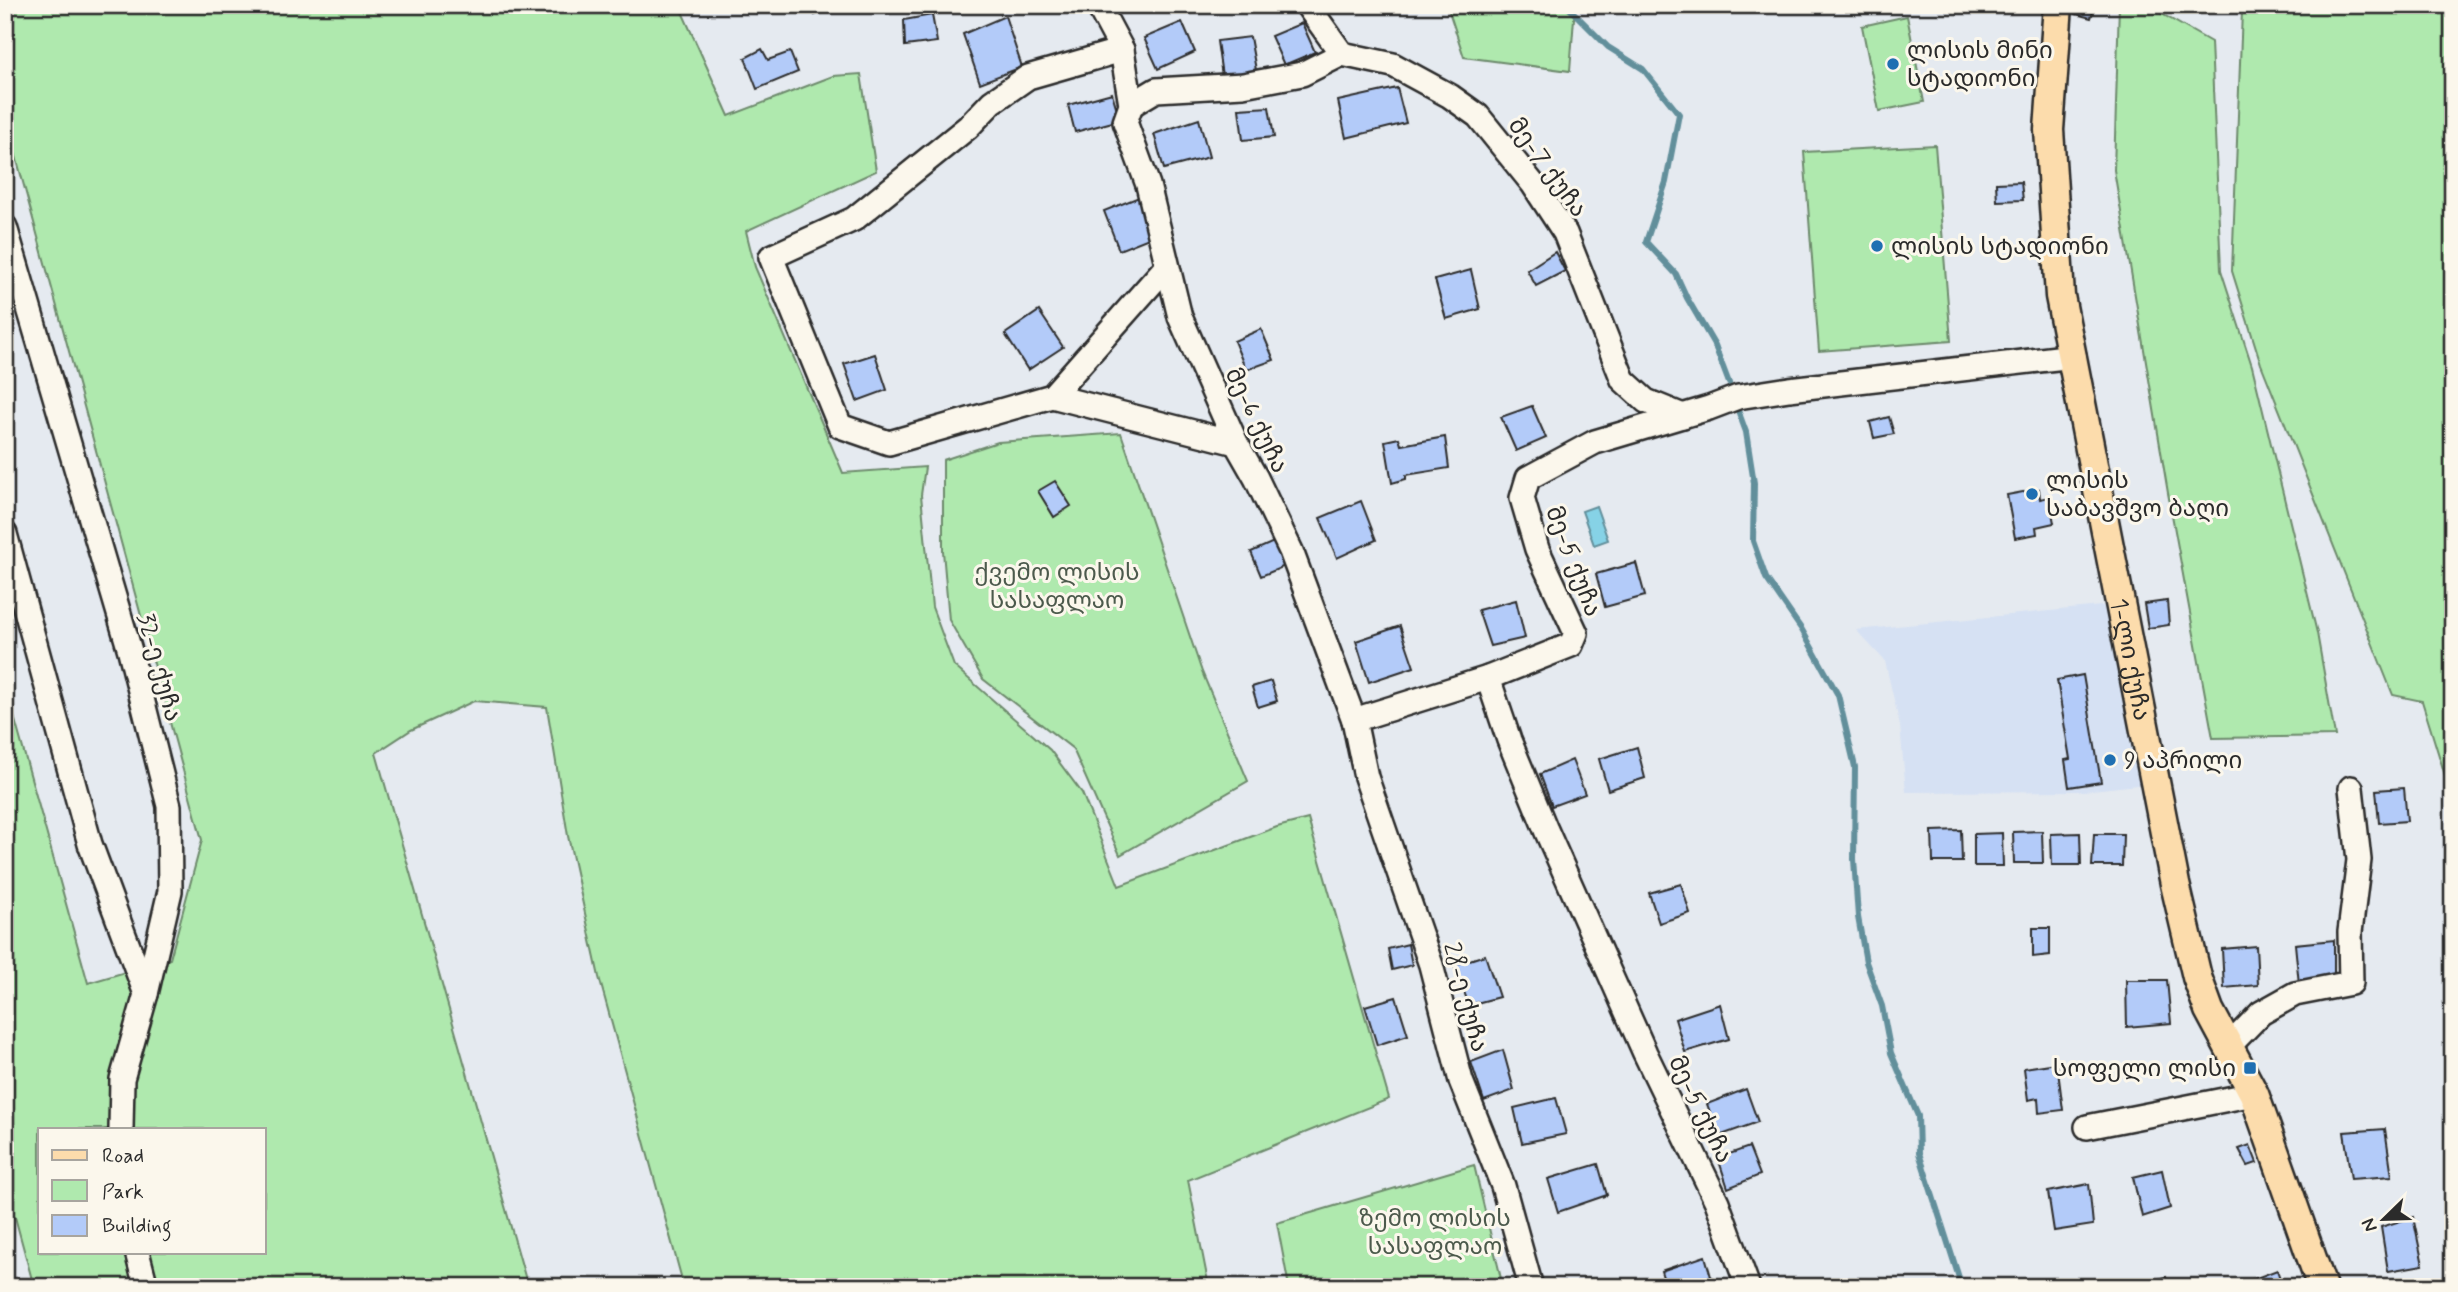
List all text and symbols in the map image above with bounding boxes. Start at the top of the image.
place label: ლისის მინი სტადიონი [1907,36,2053,95]
marker: ლისის მინი სტადიონი [1885,56,1901,72]
street label: მე-7 ქუჩა [1500,112,1593,224]
place label: ლისის სტადიონი [1891,232,2109,263]
marker: ლისის სტადიონი [1869,238,1885,254]
street label: მე-6 ქუჩა [1217,363,1295,479]
place label: ლისის საბავშვო ბაღი [2046,466,2229,525]
marker: ლისის საბავშვო ბაღი [2024,486,2040,502]
street label: მე-5 ქუჩა [1537,502,1608,621]
park label: ქვემო ლისის სასაფლაო [974,558,1140,617]
street label: 1-ლი ქუჩა [2102,596,2157,724]
street label: 32-ე ქუჩა [129,610,188,725]
place label: 9 აპრილი [2124,746,2242,777]
marker: 9 აპრილი [2102,752,2118,768]
street label: 28-ე ქუჩა [1435,939,1494,1056]
street label: მე-5 ქუჩა [1660,1051,1739,1169]
place label: სოფელი ლისი [2053,1054,2236,1085]
marker: სოფელი ლისი [2242,1060,2258,1076]
legend [38,1128,266,1254]
text: Road [102,1142,144,1170]
text: Park [102,1178,144,1206]
north arrow [2350,1184,2420,1254]
park label: ზემო ლისის სასაფლაო [1359,1204,1511,1263]
text: Building [102,1212,172,1242]
text: N [2356,1214,2384,1236]

